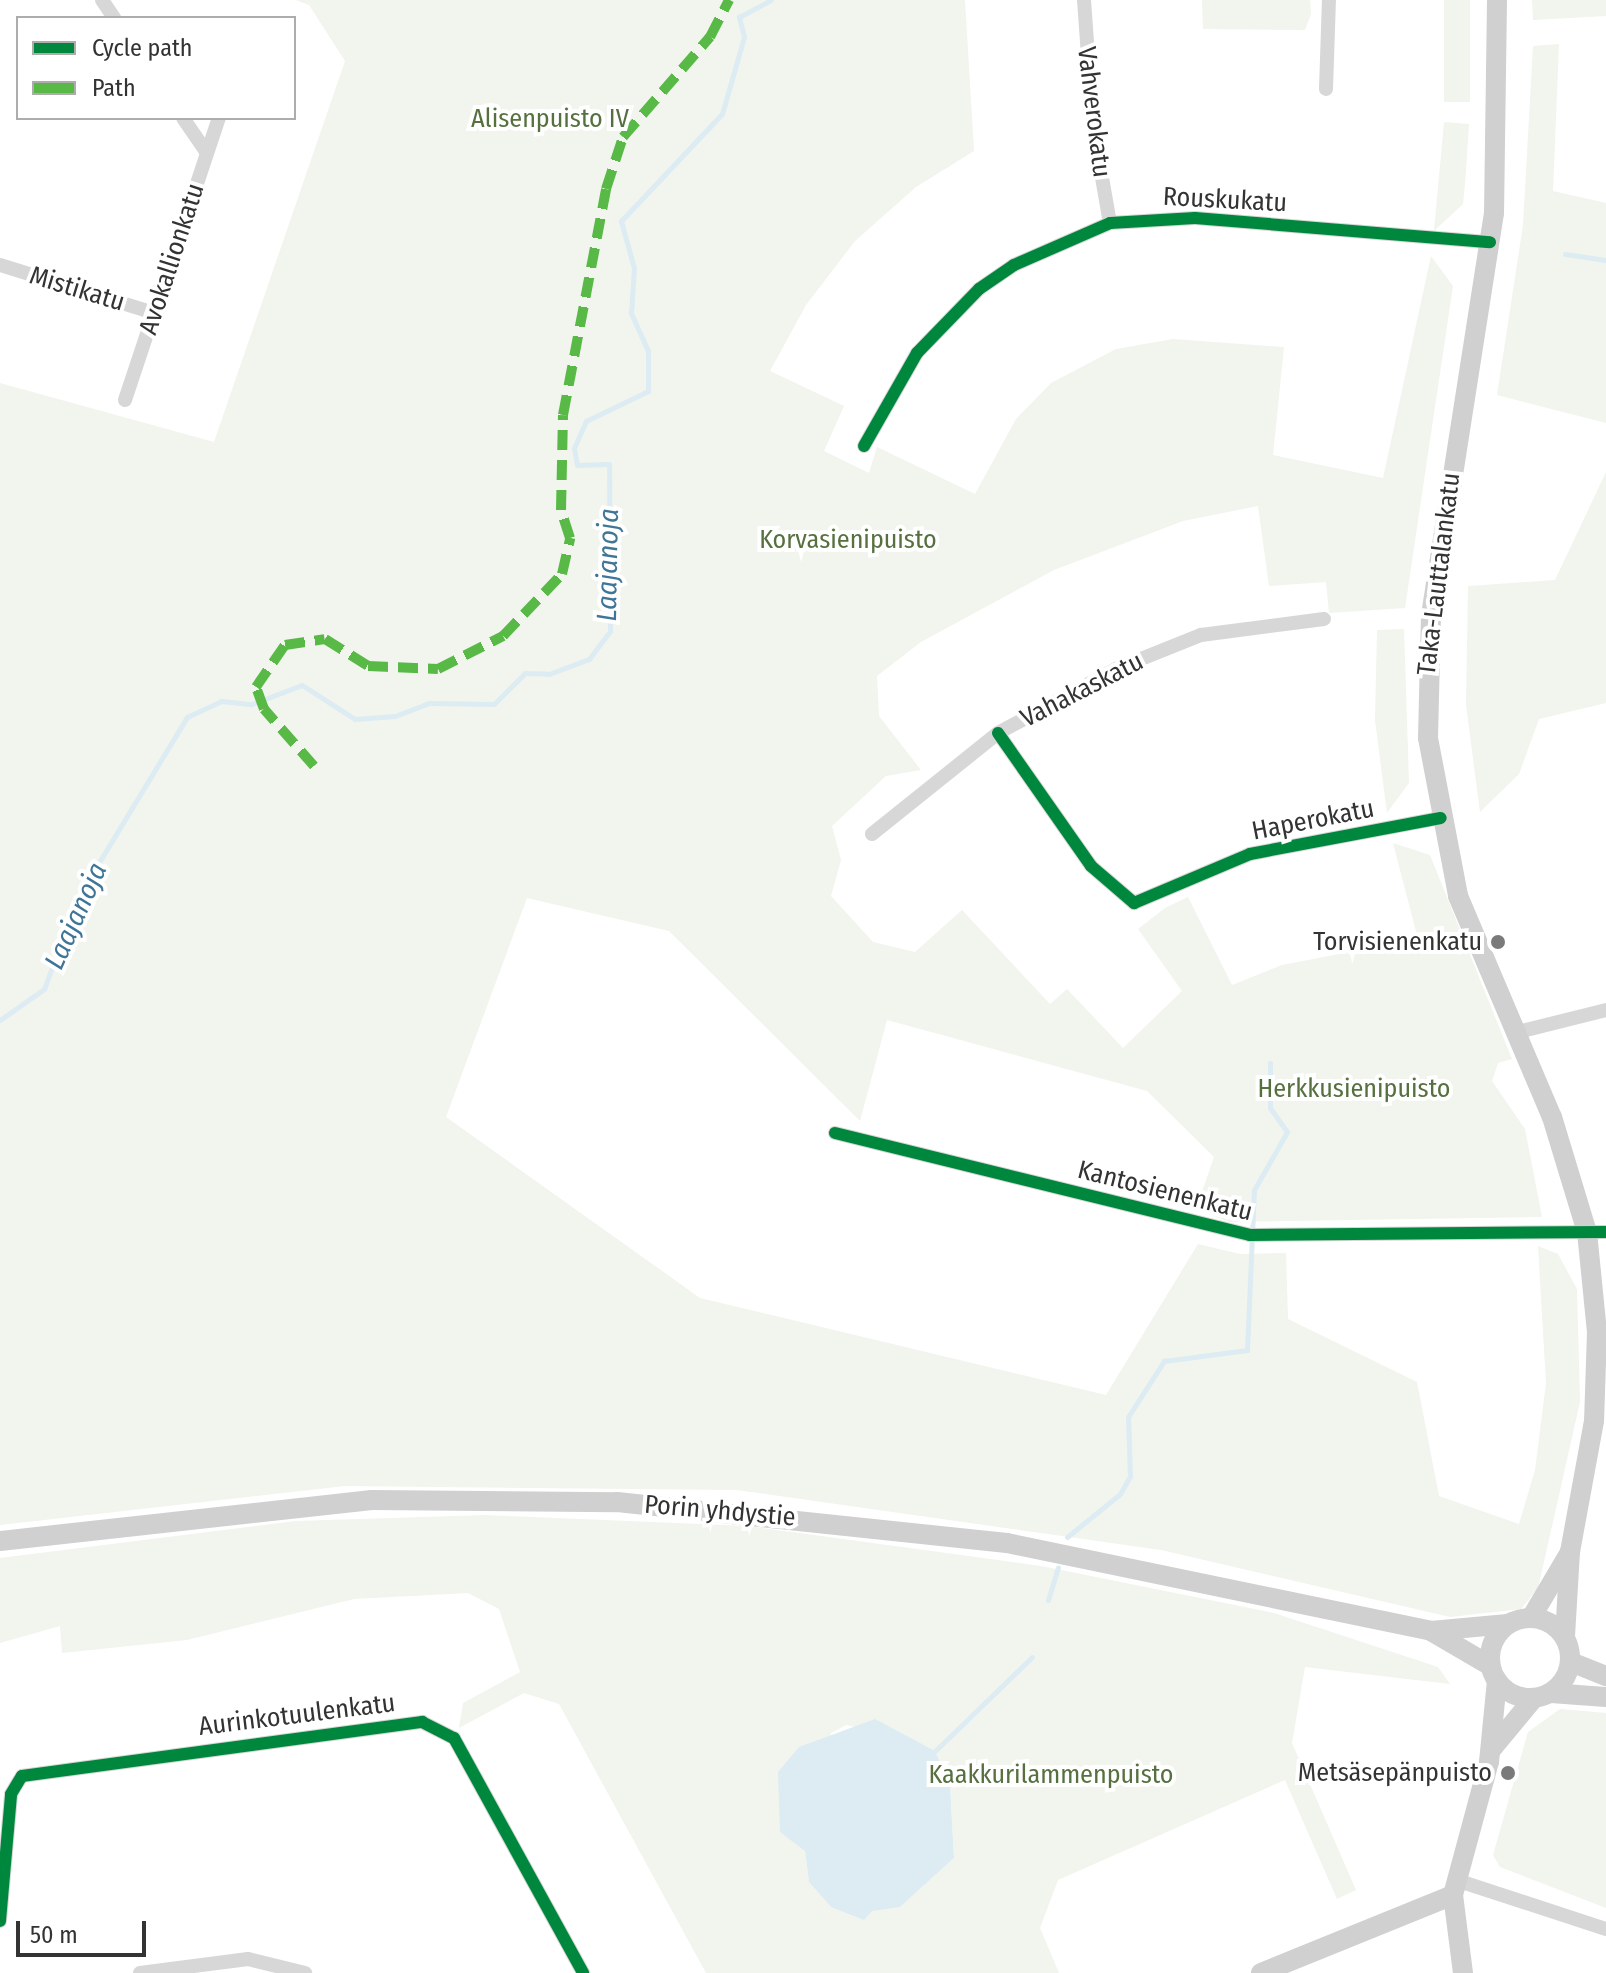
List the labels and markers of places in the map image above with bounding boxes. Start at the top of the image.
place label: Torvisienenkatu [1313,926,1482,958]
marker: Torvisienenkatu [1489,933,1507,951]
place label: Metsäsepänpuisto [1298,1757,1492,1789]
marker: Metsäsepänpuisto [1499,1764,1517,1782]

